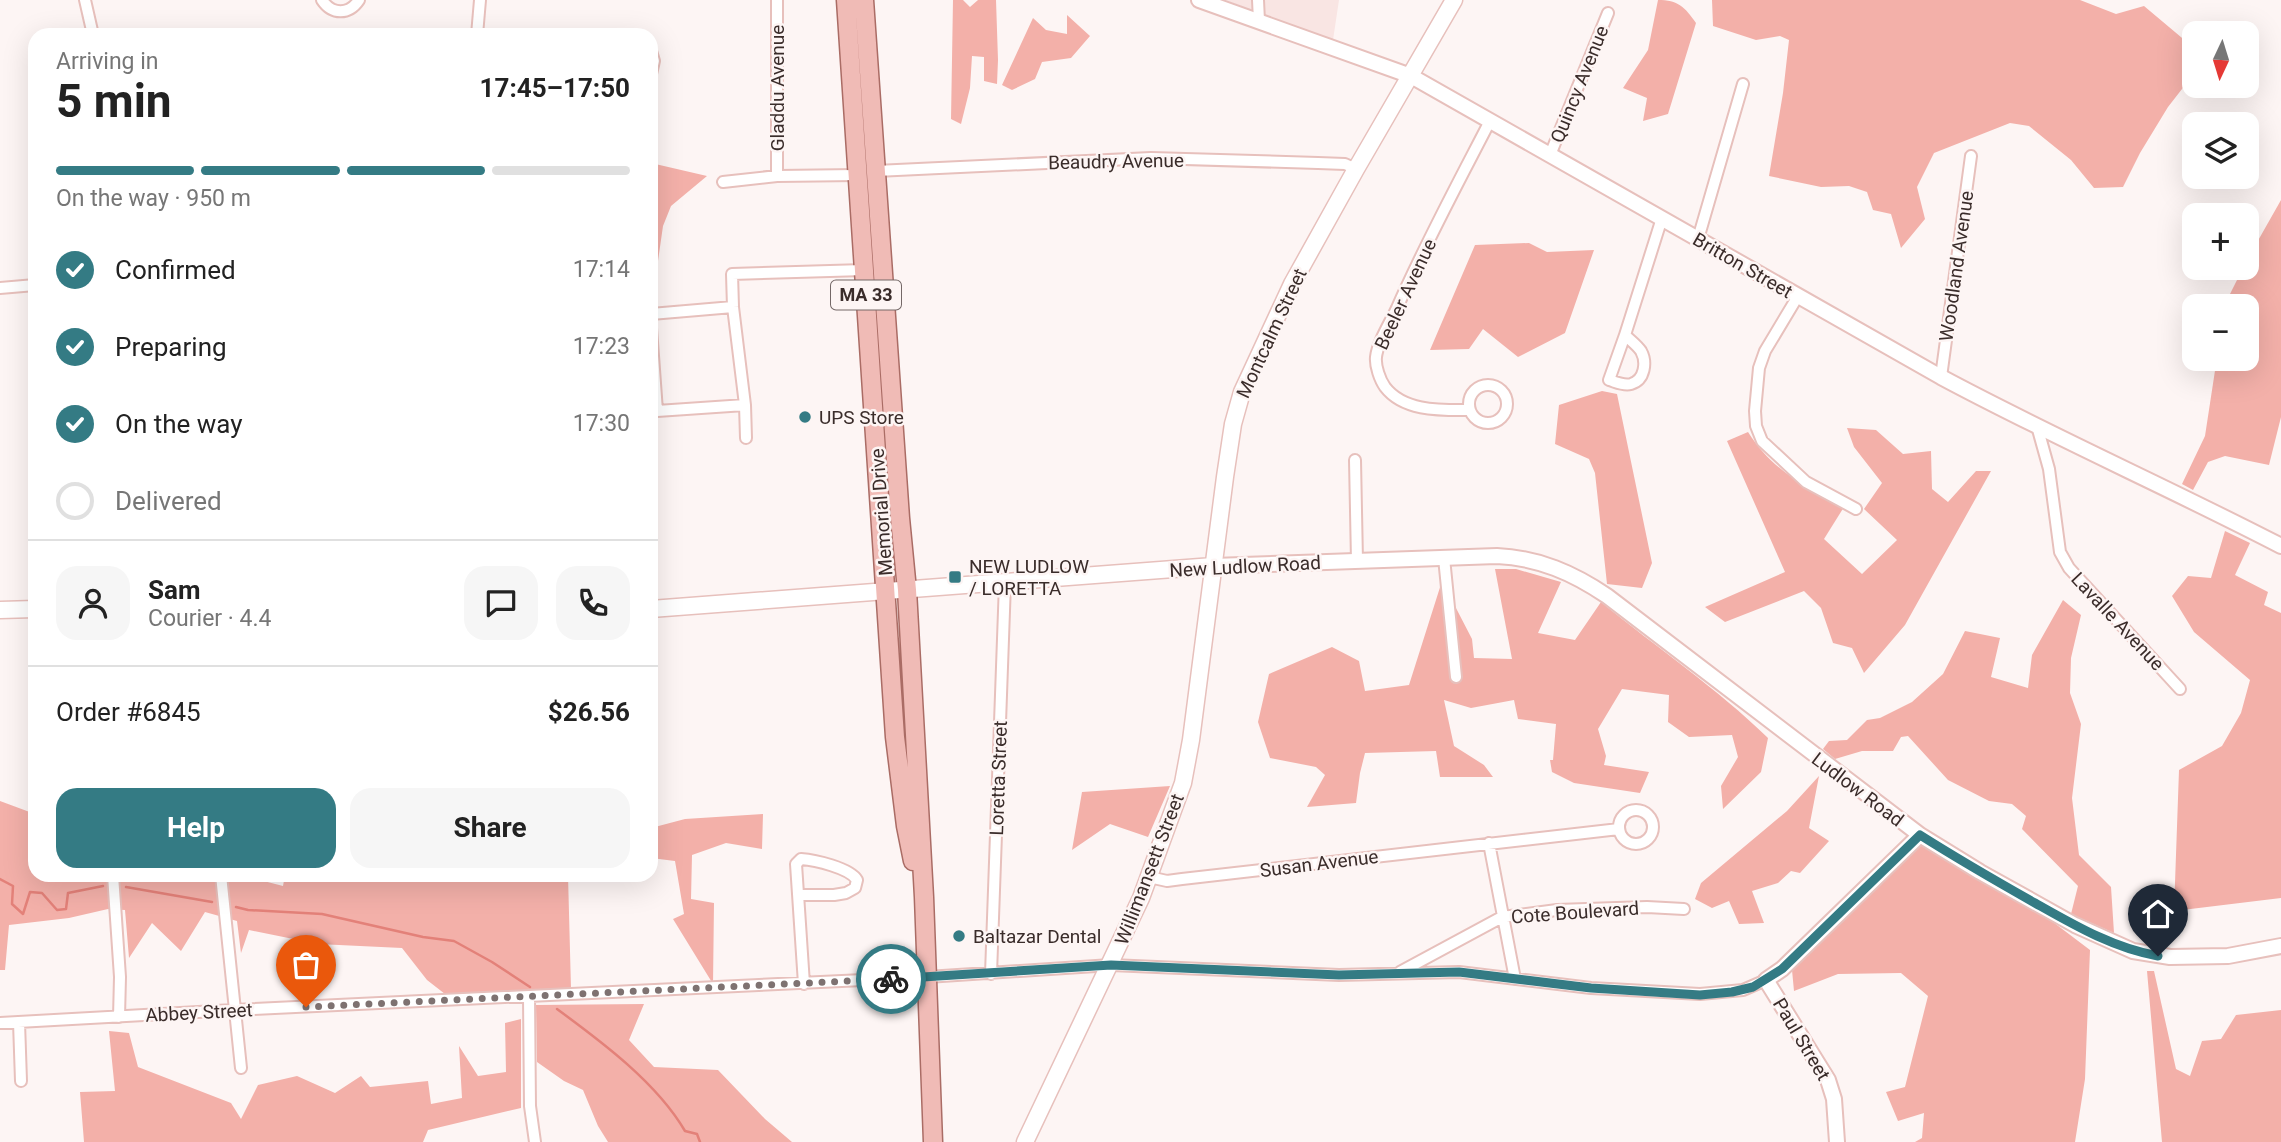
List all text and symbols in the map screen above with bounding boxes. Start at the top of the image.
north arrow [2182,21,2259,98]
map controls [2182,21,2259,371]
street label: Quincy Avenue [1545,22,1613,146]
street label: Gladdu Avenue [766,25,789,151]
text: Arriving in [56,48,159,75]
text: 17:45–17:50 [480,73,630,103]
text: 5 min [56,74,172,128]
button: layers [2182,112,2259,189]
street label: Beaudry Avenue [1048,149,1184,174]
text: On the way · 950 m [56,185,251,212]
street label: Woodland Avenue [1935,189,1978,343]
button: + [2182,203,2259,280]
street label: Britton Street [1689,228,1797,303]
street label: Beeler Avenue [1370,235,1441,353]
icon: check [56,251,94,289]
text: Confirmed [115,255,236,285]
text: 17:14 [573,256,630,283]
street label: Montcalm Street [1231,265,1312,402]
road number: MA 33 [831,281,901,310]
button: − [2182,294,2259,371]
icon: check [56,328,94,366]
text: Preparing [115,332,227,362]
text: 17:23 [573,333,630,360]
icon: check [56,405,94,443]
place label: UPS Store [819,406,904,429]
text: On the way [115,409,243,439]
marker: UPS Store [797,409,813,425]
text: 17:30 [573,410,630,437]
street label: Memorial Drive [866,448,897,576]
text: Delivered [115,486,222,516]
street label: New Ludlow Road [1169,551,1321,582]
place label: NEW LUDLOW / LORETTA [969,555,1089,600]
button: person [56,566,130,640]
button: chat [464,566,538,640]
button: phone [556,566,630,640]
street label: Lavalle Avenue [2066,567,2169,675]
marker: NEW LUDLOW / LORETTA [947,569,963,585]
text: Sam [148,575,200,605]
text: Courier · 4.4 [148,605,271,632]
text: Order #6845 [56,697,201,727]
text: $26.56 [548,697,630,727]
street label: Loretta Street [985,720,1012,836]
street label: Ludlow Road [1807,747,1908,831]
button: Help [56,788,336,868]
button: Share [350,788,630,868]
street label: Willimansett Street [1110,790,1189,948]
street label: Susan Avenue [1258,845,1380,882]
pin [2128,884,2188,956]
icon: home [2139,895,2177,933]
street label: Cote Boulevard [1510,897,1640,928]
place label: Baltazar Dental [973,925,1101,948]
marker: Baltazar Dental [951,928,967,944]
pin [276,935,336,1007]
courier [856,944,926,1014]
icon: bag [287,946,325,984]
icon: bike [872,960,910,998]
street label: Paul Street [1768,994,1835,1085]
street label: Abbey Street [145,998,253,1027]

